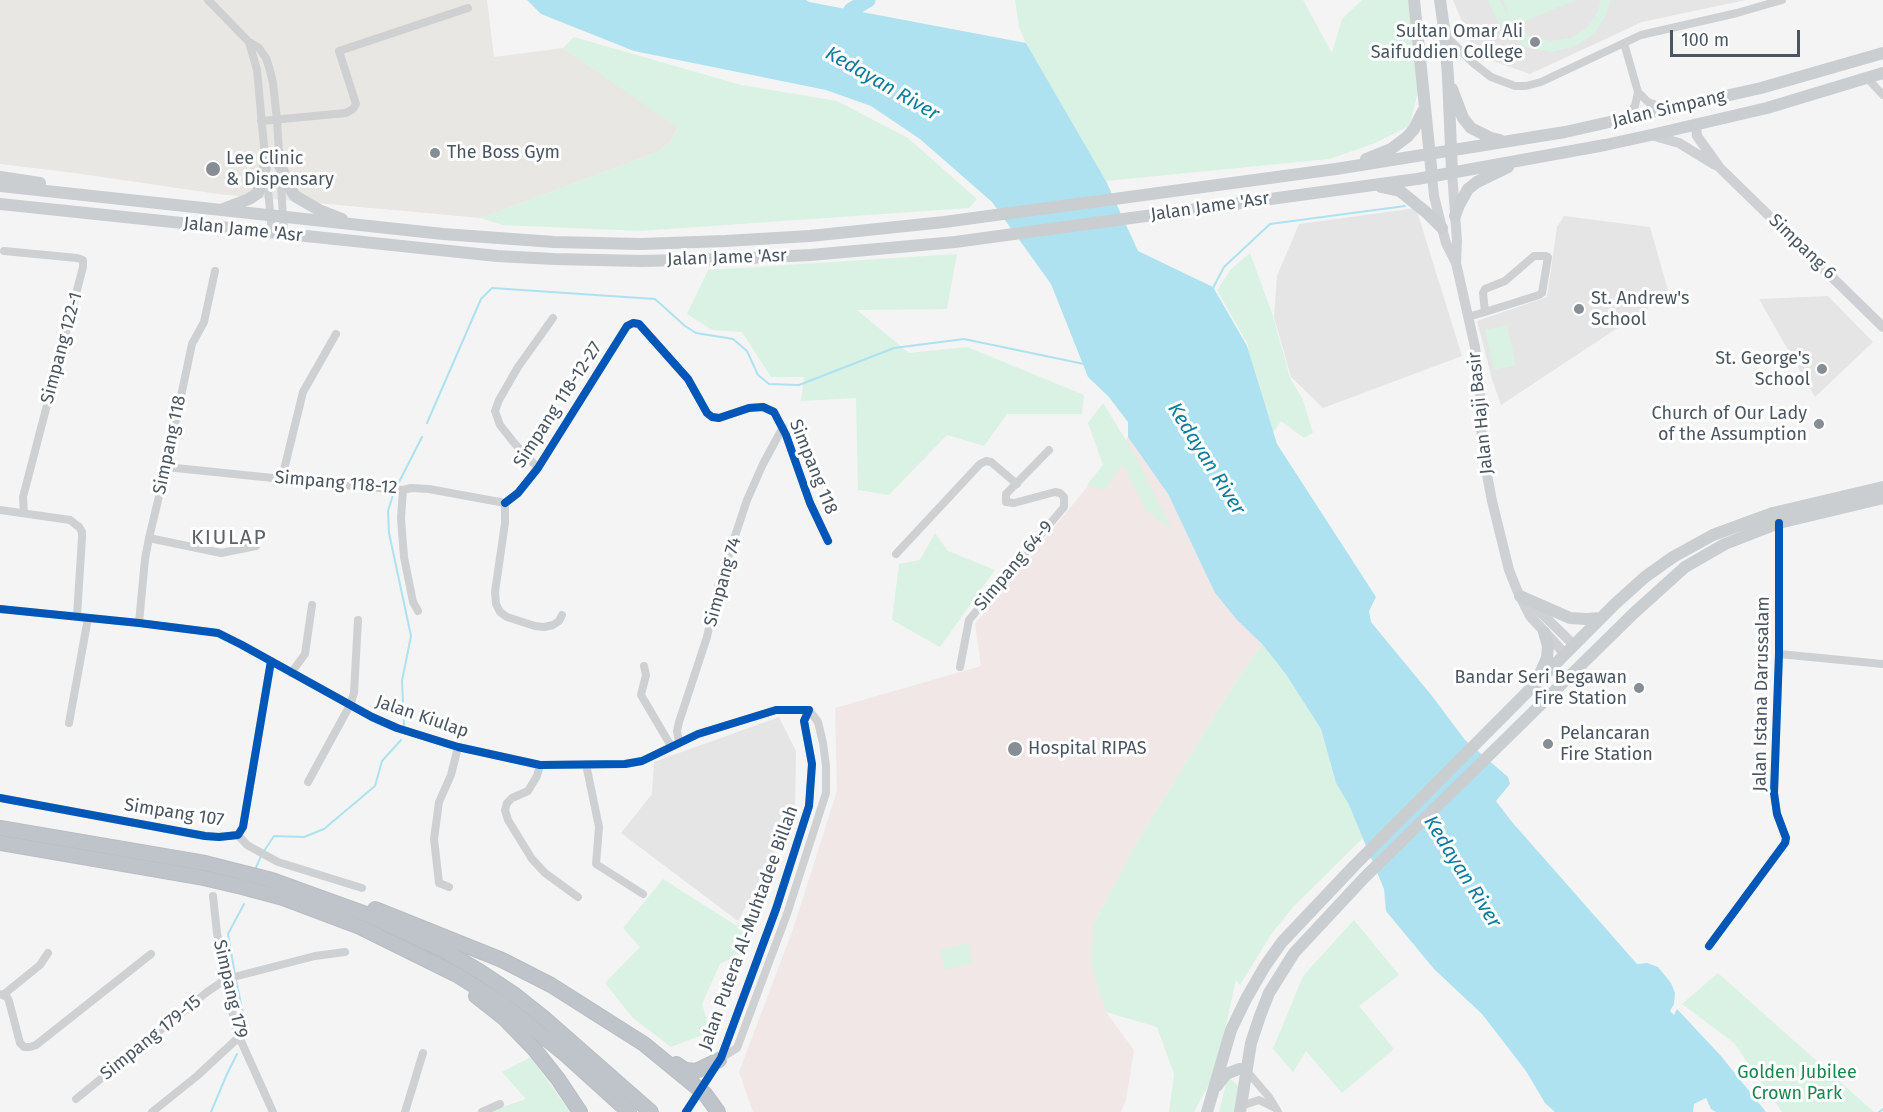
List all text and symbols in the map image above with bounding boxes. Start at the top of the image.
scale bar [1673,18,1804,56]
place label: Sultan Omar Ali Saifuddien College [1371,21,1523,63]
text: 100 m [1681,29,1729,51]
marker: Sultan Omar Ali Saifuddien College [1528,35,1542,49]
water label: Kedayan River [821,42,943,126]
street label: Jalan Simpang [1610,85,1728,133]
place label: The Boss Gym [447,142,560,164]
marker: The Boss Gym [428,146,442,160]
place label: Lee Clinic & Dispensary [226,148,334,190]
marker: Lee Clinic & Dispensary [204,160,222,178]
street label: Jalan Jame 'Asr [1149,188,1271,226]
street label: Simpang 6 [1764,210,1840,284]
street label: Jalan Jame 'Asr [182,213,304,247]
street label: Jalan Jame 'Asr [667,245,787,271]
place label: St. Andrew's School [1591,288,1689,330]
street label: Simpang 122-1 [37,290,87,406]
marker: St. Andrew's School [1572,302,1586,316]
street label: Simpang 118-12-27 [509,338,607,472]
place label: St. George's School [1715,348,1810,391]
street label: Jalan Haji Basir [1464,351,1498,475]
marker: St. George's School [1815,362,1829,376]
street label: Simpang 118 [149,394,191,496]
water label: Kedayan River [1162,399,1250,519]
place label: Church of Our Lady of the Assumption [1652,403,1807,446]
street label: Simpang 118 [784,416,842,518]
marker: Church of Our Lady of the Assumption [1812,417,1826,431]
street label: Simpang 118-12 [274,467,398,499]
street label: Simpang 64-9 [970,517,1058,615]
district label: KIULAP [191,525,267,551]
street label: Simpang 74 [700,535,746,629]
street label: Jalan Istana Darussalam [1749,596,1775,792]
place label: Bandar Seri Begawan Fire Station [1455,667,1627,710]
marker: Bandar Seri Begawan Fire Station [1632,681,1646,695]
street label: Jalan Kiulap [373,691,471,743]
place label: Pelancaran Fire Station [1560,723,1653,766]
marker: Pelancaran Fire Station [1541,737,1555,751]
place label: Hospital RIPAS [1028,738,1147,760]
marker: Hospital RIPAS [1006,740,1024,758]
street label: Simpang 107 [123,794,225,832]
street label: Jalan Putera Al-Muhtadee Billah [695,803,803,1053]
water label: Kedayan River [1418,812,1506,932]
street label: Simpang 179 [208,938,252,1040]
street label: Simpang 179-15 [96,991,206,1085]
park label: Golden Jubilee Crown Park [1737,1062,1857,1104]

